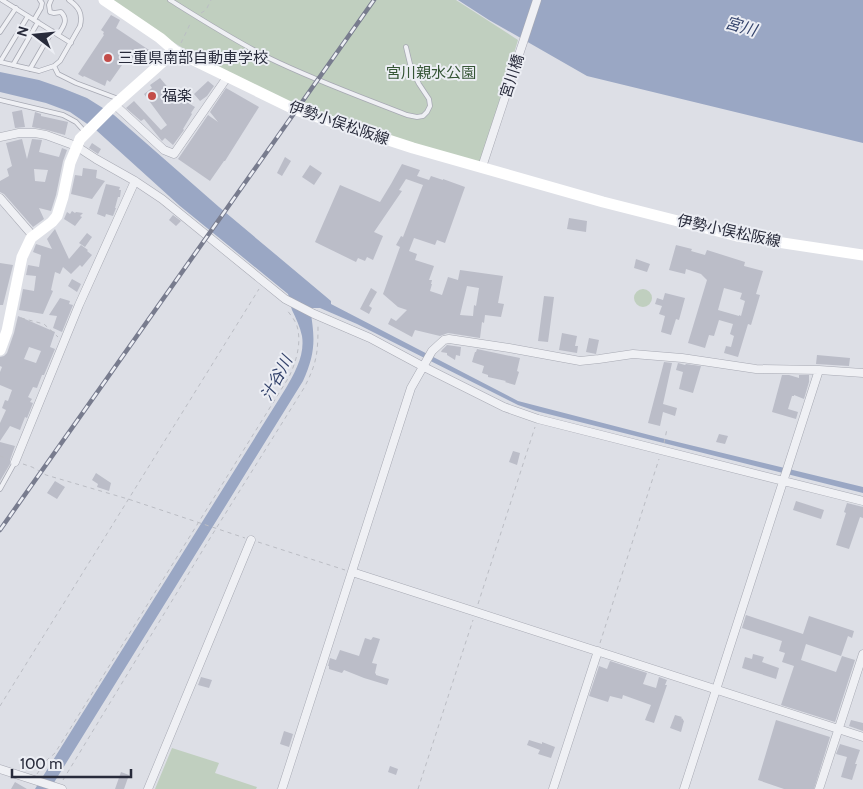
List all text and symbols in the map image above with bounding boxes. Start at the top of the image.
north arrow [10,10,60,60]
water label: 宮川 [723,13,761,41]
text: N [12,24,33,39]
place label: 三重県南部自動車学校 [118,49,268,67]
marker: 三重県南部自動車学校 [102,52,114,64]
street label: 宮川橋 [496,52,528,100]
park label: 宮川親水公園 [386,64,476,82]
place label: 福楽 [162,87,192,105]
marker: 福楽 [146,90,158,102]
street label: 伊勢小俣松阪線 [286,97,392,149]
street label: 伊勢小俣松阪線 [676,211,782,251]
water label: 汁谷川 [257,351,297,404]
scale bar [12,746,131,778]
text: 100 m [20,755,62,773]

